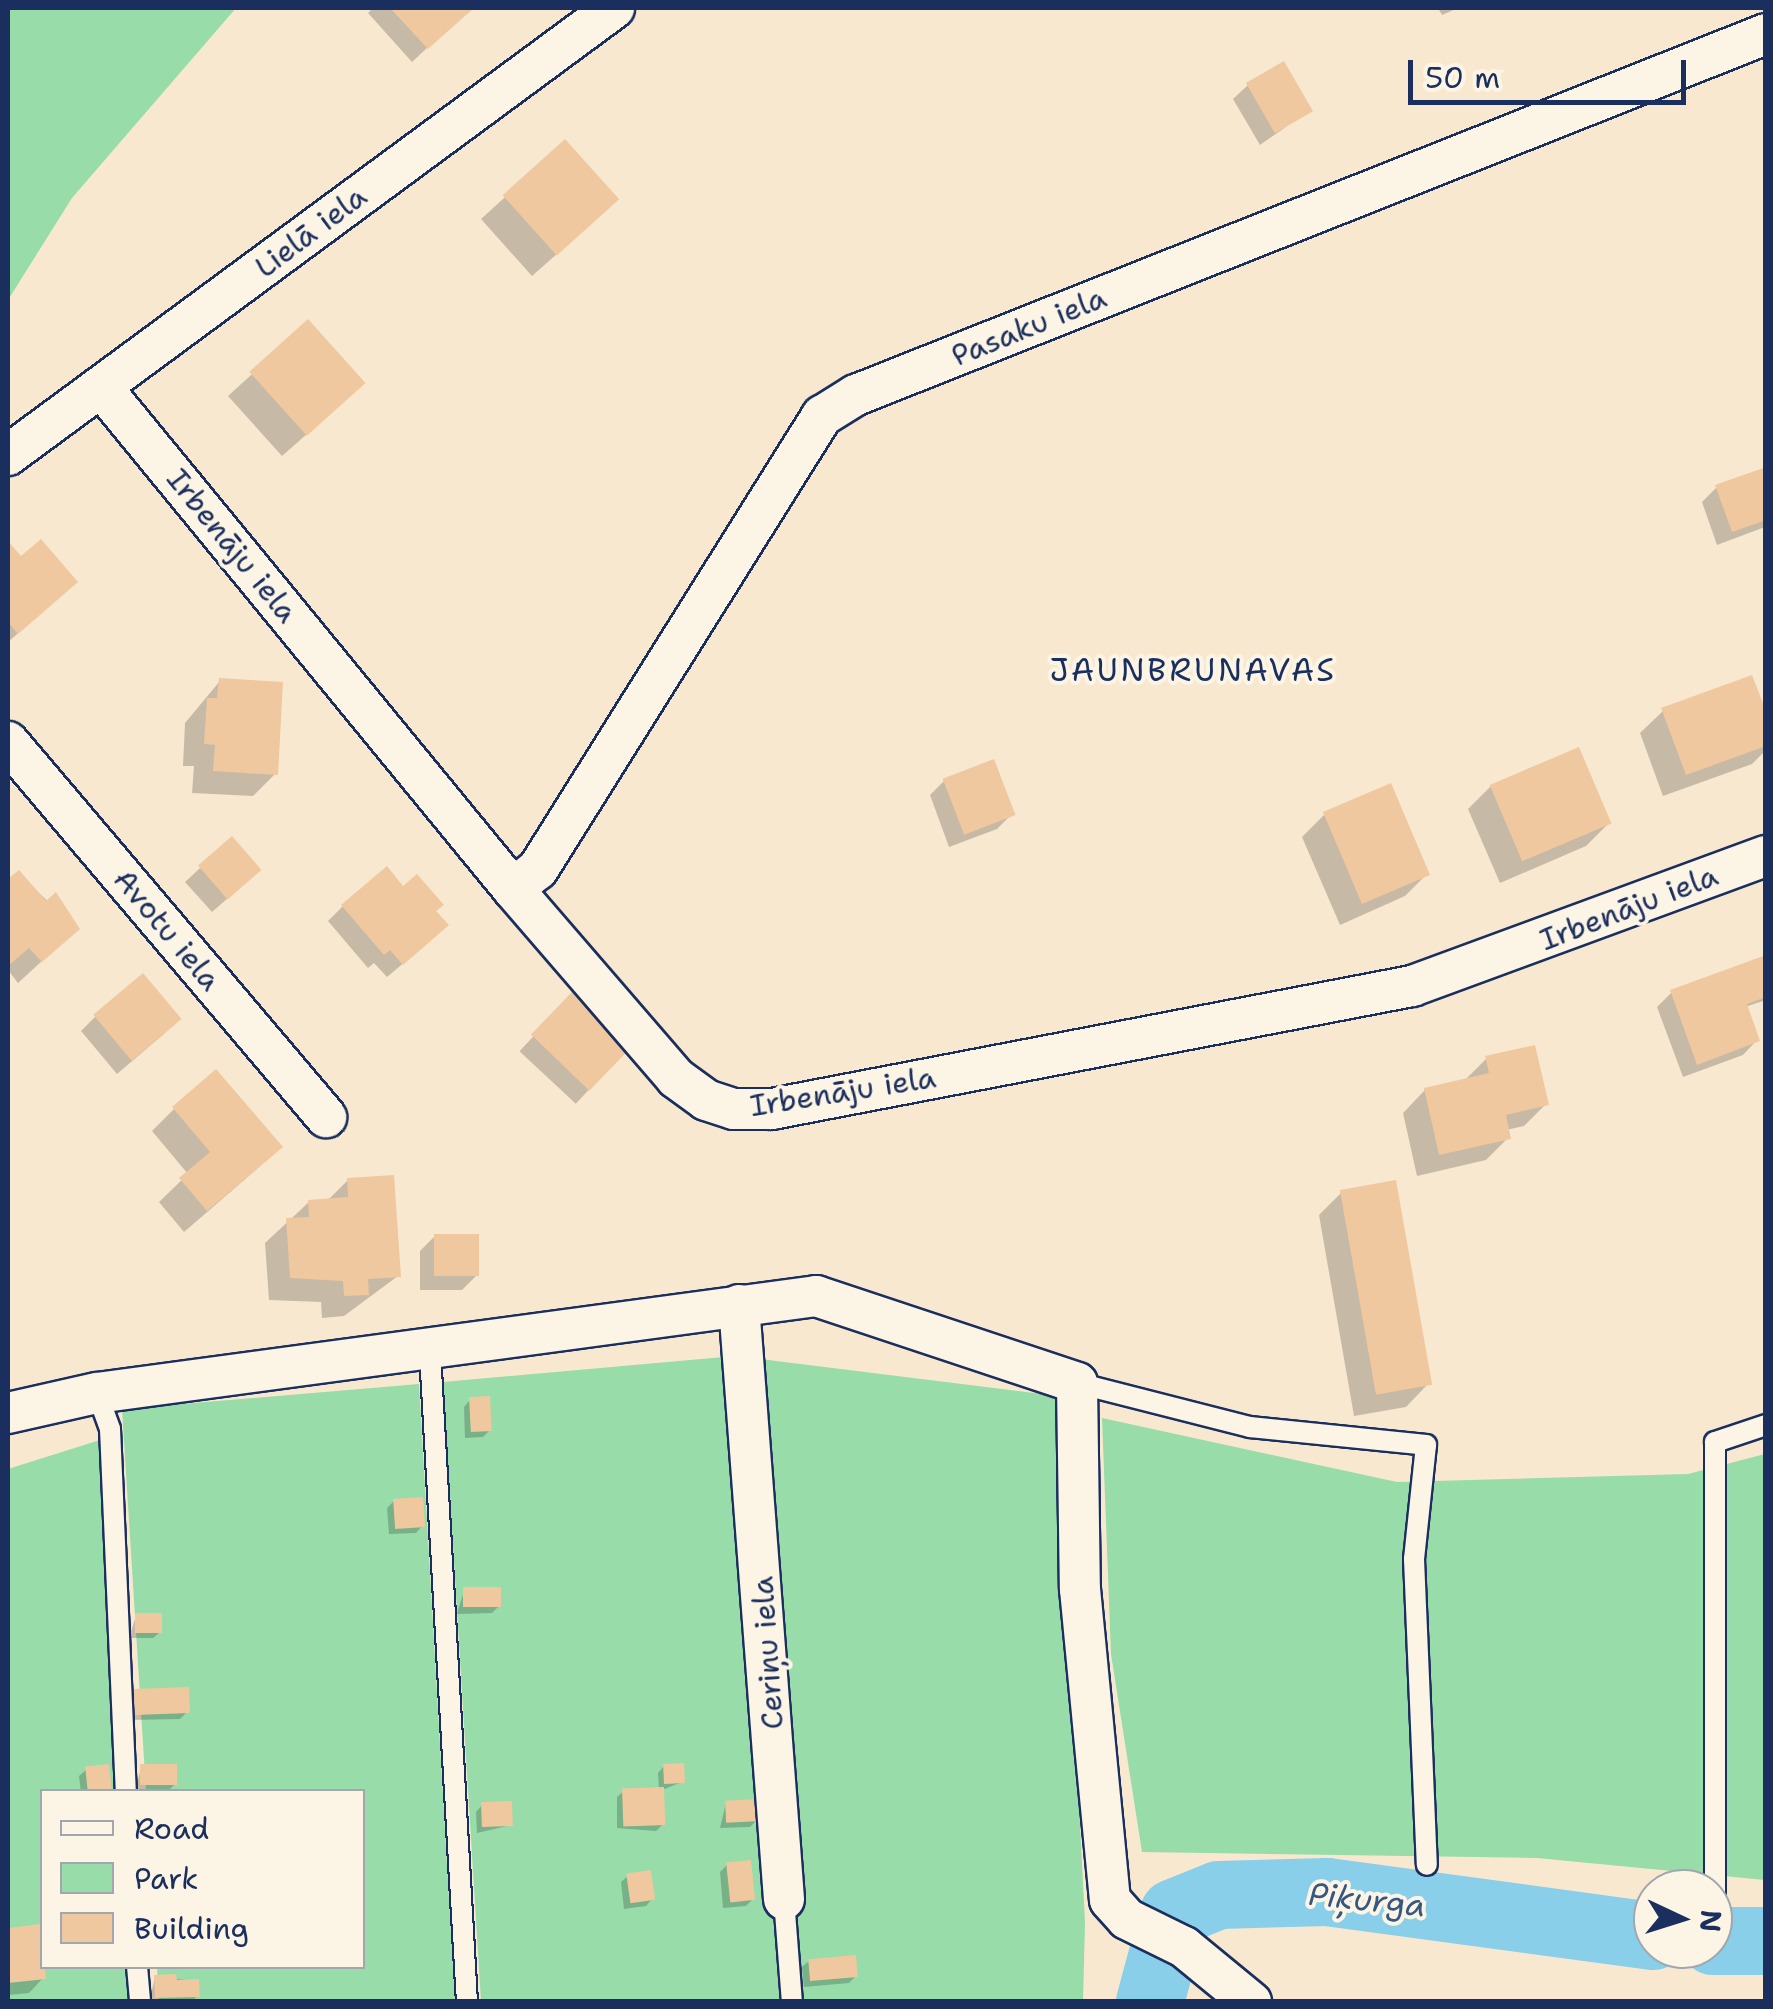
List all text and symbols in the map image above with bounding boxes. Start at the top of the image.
scale bar [1413,40,1690,102]
text: 50 m [1425,57,1500,98]
street label: Lielā iela [248,178,374,286]
street label: Pasaku iela [946,280,1112,374]
street label: Irbenāju iela [159,462,305,630]
district label: JAUNBRUNAVAS [1049,651,1337,689]
street label: Irbenāju iela [1535,858,1723,958]
street label: Avotu iela [106,862,228,998]
street label: Irbenāju iela [748,1060,938,1124]
street label: Ceriņu iela [745,1575,791,1731]
legend [40,1789,365,1969]
text: Road [134,1808,209,1849]
text: Park [134,1858,198,1899]
north arrow [1633,1869,1733,1969]
water label: Piķurga [1307,1875,1427,1925]
text: Building [134,1908,249,1949]
text: N [1691,1909,1731,1933]

